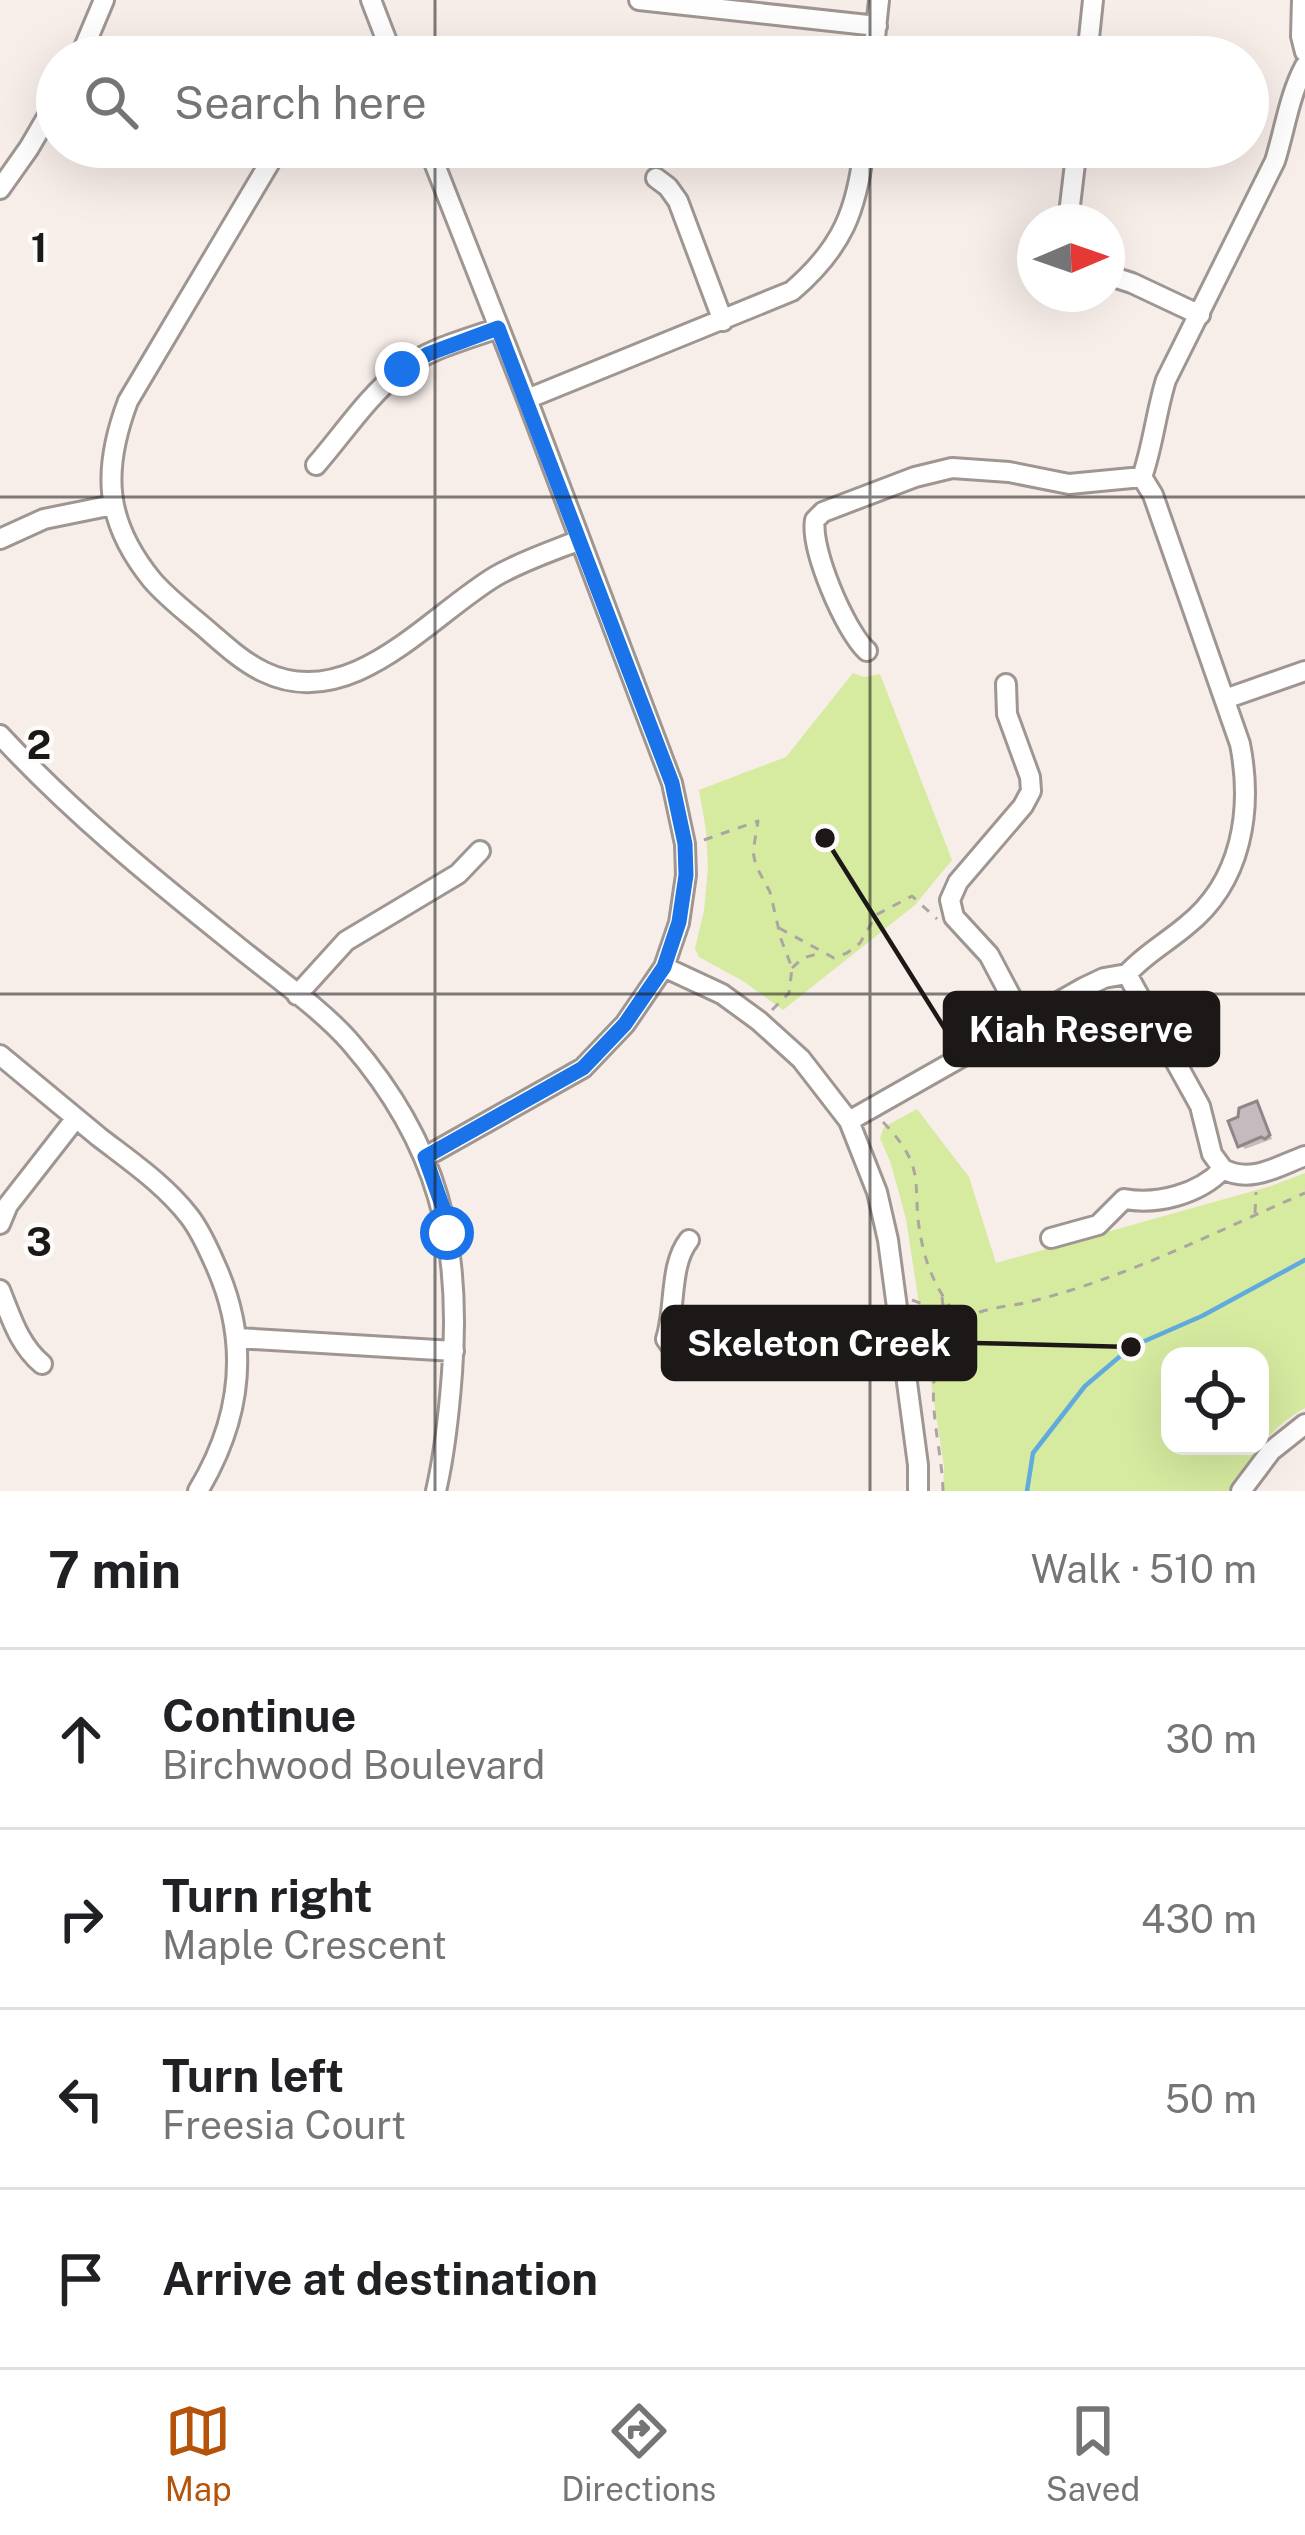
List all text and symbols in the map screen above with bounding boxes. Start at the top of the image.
search box [36,36,1269,168]
icon: search [78,69,144,135]
text: Search here [174,76,427,129]
north arrow [1017,204,1125,312]
text: 1 [31,225,47,271]
route end [375,342,429,396]
text: 2 [27,722,51,768]
callout: Kiah Reserve [945,993,1218,1065]
text: Kiah Reserve [969,1008,1193,1050]
route start [420,1206,474,1260]
text: 3 [26,1219,52,1265]
callout: Skeleton Creek [663,1307,975,1379]
text: Skeleton Creek [687,1322,951,1364]
map controls [1161,1347,1269,1455]
button: locate [1161,1347,1269,1455]
text: 7 min [48,1540,181,1599]
text: Walk · 510 m [1031,1546,1257,1592]
text: Continue [162,1689,356,1742]
icon: ahead [48,1706,114,1772]
text: 30 m [1166,1716,1257,1762]
text: Birchwood Boulevard [162,1742,545,1788]
text: Turn right [162,1869,373,1922]
icon: right [48,1886,114,1952]
text: 430 m [1141,1896,1257,1942]
text: Maple Crescent [162,1922,447,1968]
text: Turn left [162,2049,344,2102]
icon: left [48,2066,114,2132]
text: 50 m [1165,2076,1257,2122]
text: Freesia Court [162,2102,406,2148]
icon: arrive [48,2246,114,2312]
text: Arrive at destination [162,2252,598,2305]
tab: Map [165,2398,232,2508]
tab: Directions [561,2398,716,2508]
tab: Saved [1046,2398,1140,2508]

